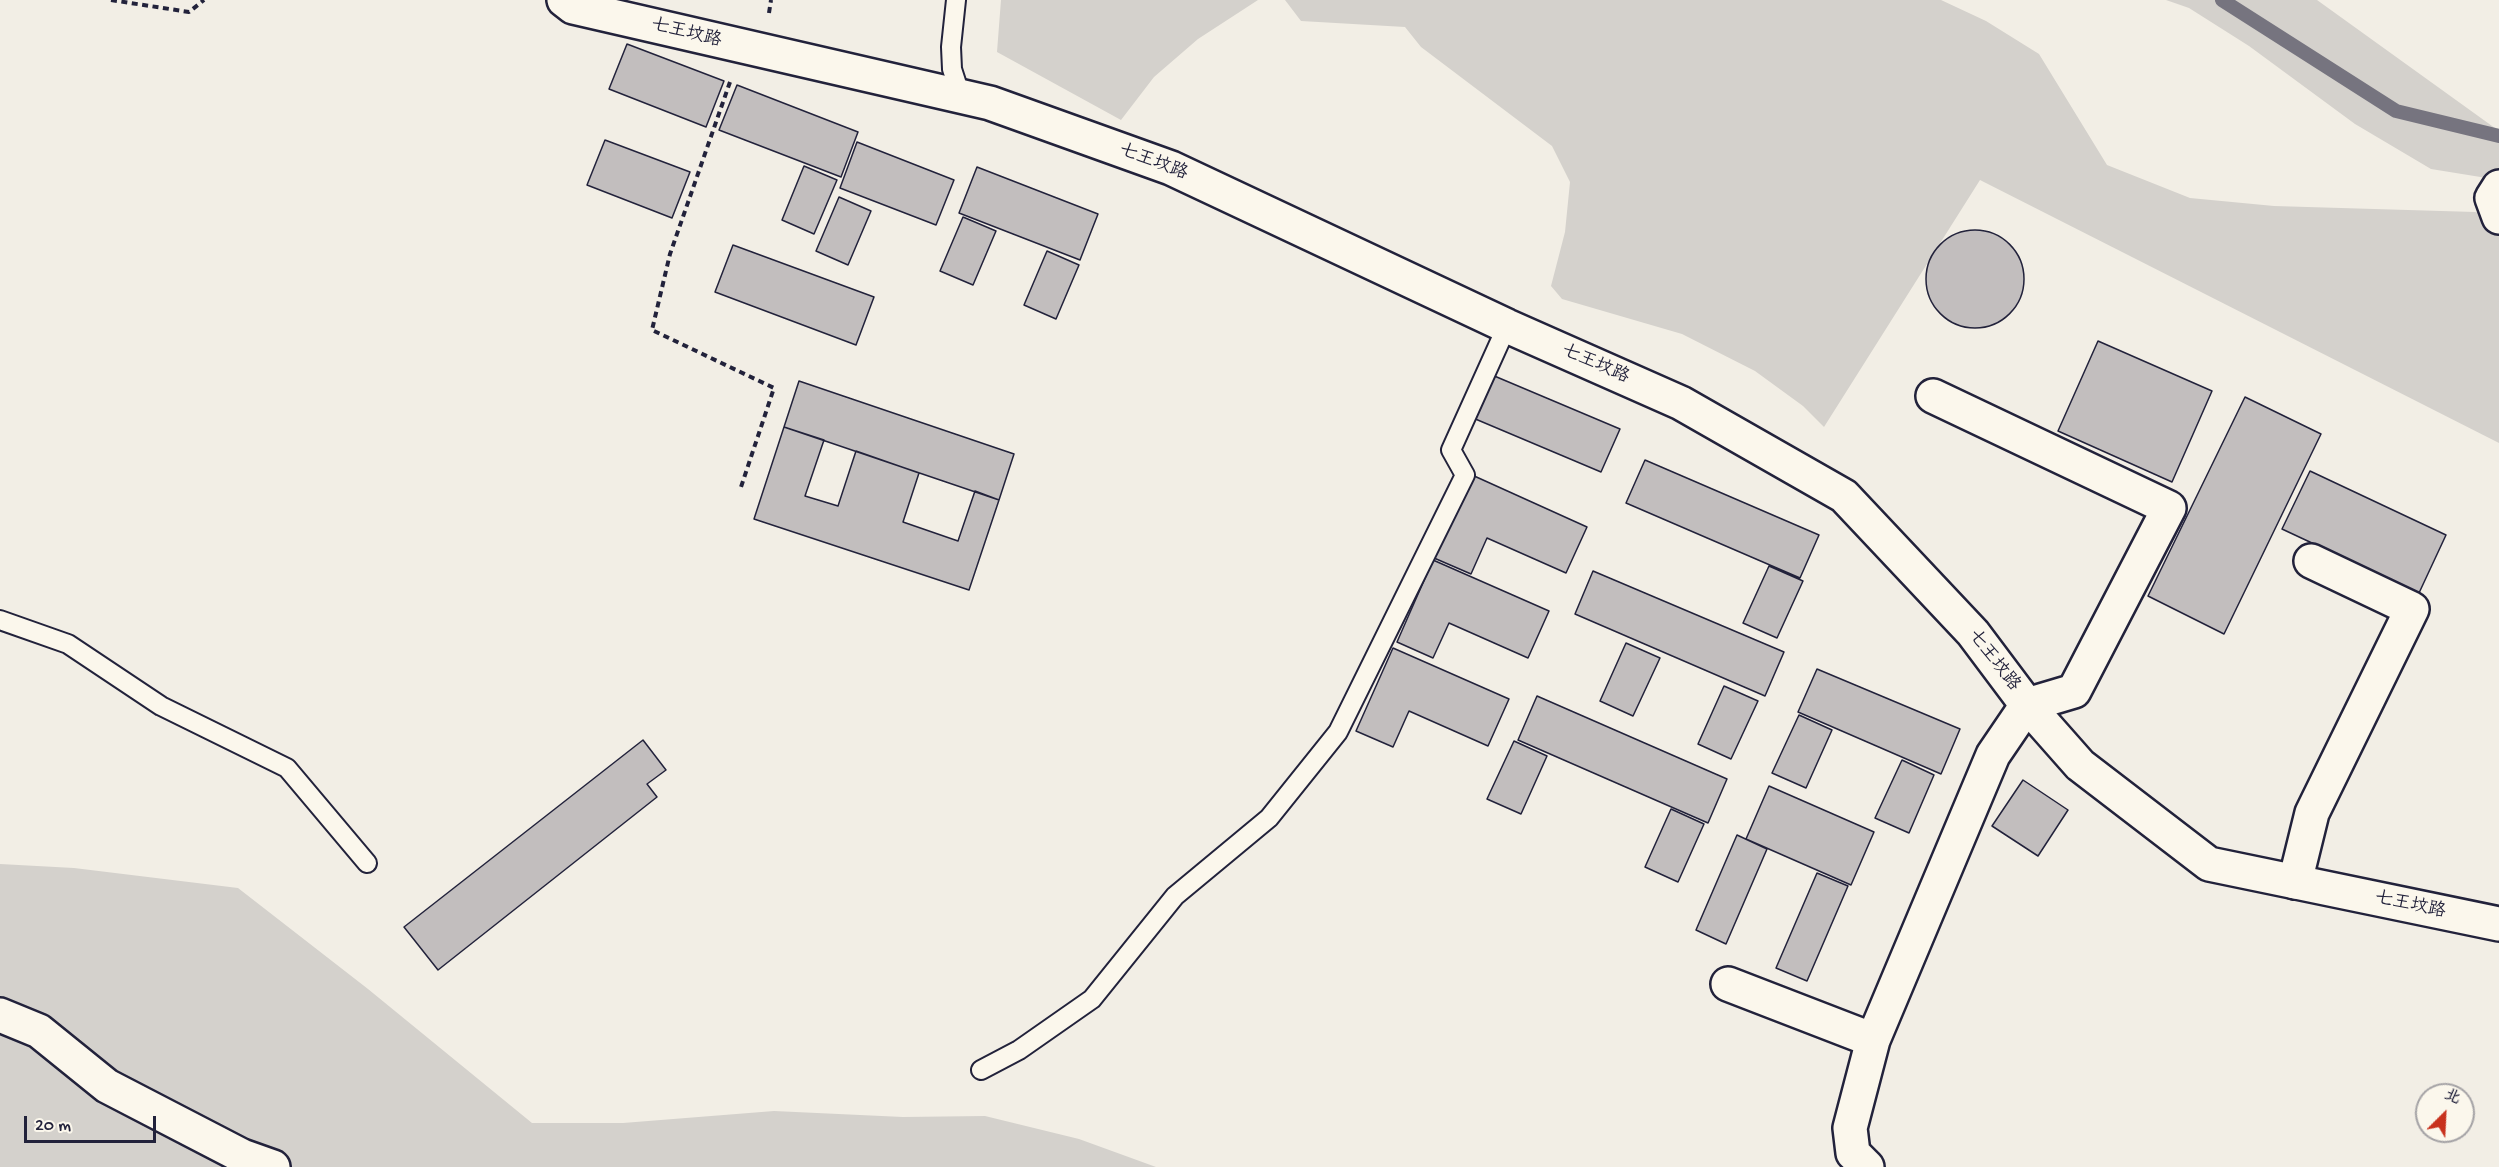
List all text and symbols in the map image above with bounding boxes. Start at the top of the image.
street label: 七王坟路 [648,15,724,53]
street label: 七王坟路 [1116,140,1190,186]
street label: 七王坟路 [1558,340,1632,390]
street label: 七王坟路 [1962,626,2024,696]
street label: 七王坟路 [2373,888,2447,924]
north arrow [2415,1083,2475,1143]
text: 北 [2441,1086,2463,1110]
scale bar [27,1104,159,1142]
text: 20 m [35,1116,71,1137]

